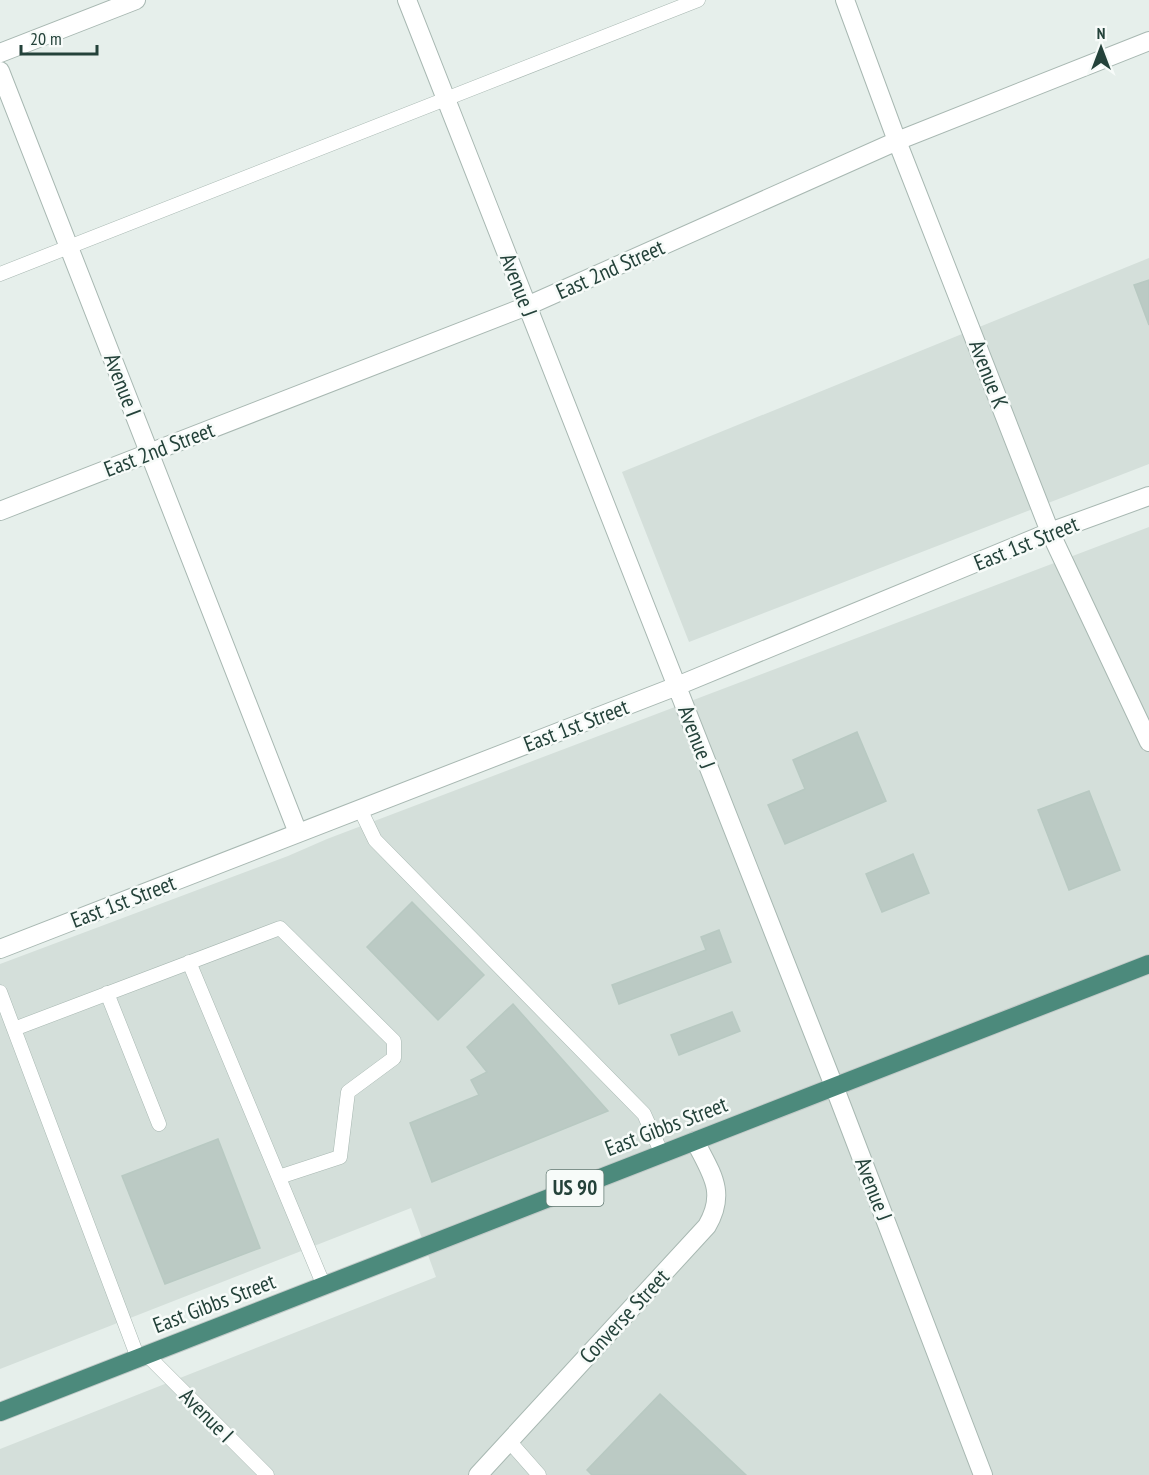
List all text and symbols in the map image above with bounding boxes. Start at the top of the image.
scale bar [21,18,98,56]
north arrow [1071,18,1131,78]
text: N [1097,23,1105,43]
text: 20 m [30,27,62,50]
street label: East 2nd Street [551,233,669,305]
street label: Avenue J [494,249,544,321]
street label: Avenue K [963,336,1015,412]
street label: Avenue I [98,349,148,421]
street label: East 2nd Street [100,415,218,483]
street label: East 1st Street [970,509,1082,577]
street label: East 1st Street [520,692,632,758]
street label: Avenue J [672,701,722,773]
street label: East 1st Street [67,868,179,934]
street label: East Gibbs Street [601,1090,731,1162]
street label: Avenue J [849,1153,899,1225]
road number: US 90 [546,1170,604,1206]
street label: Converse Street [573,1263,675,1369]
street label: East Gibbs Street [149,1267,279,1339]
street label: Avenue I [174,1382,240,1448]

